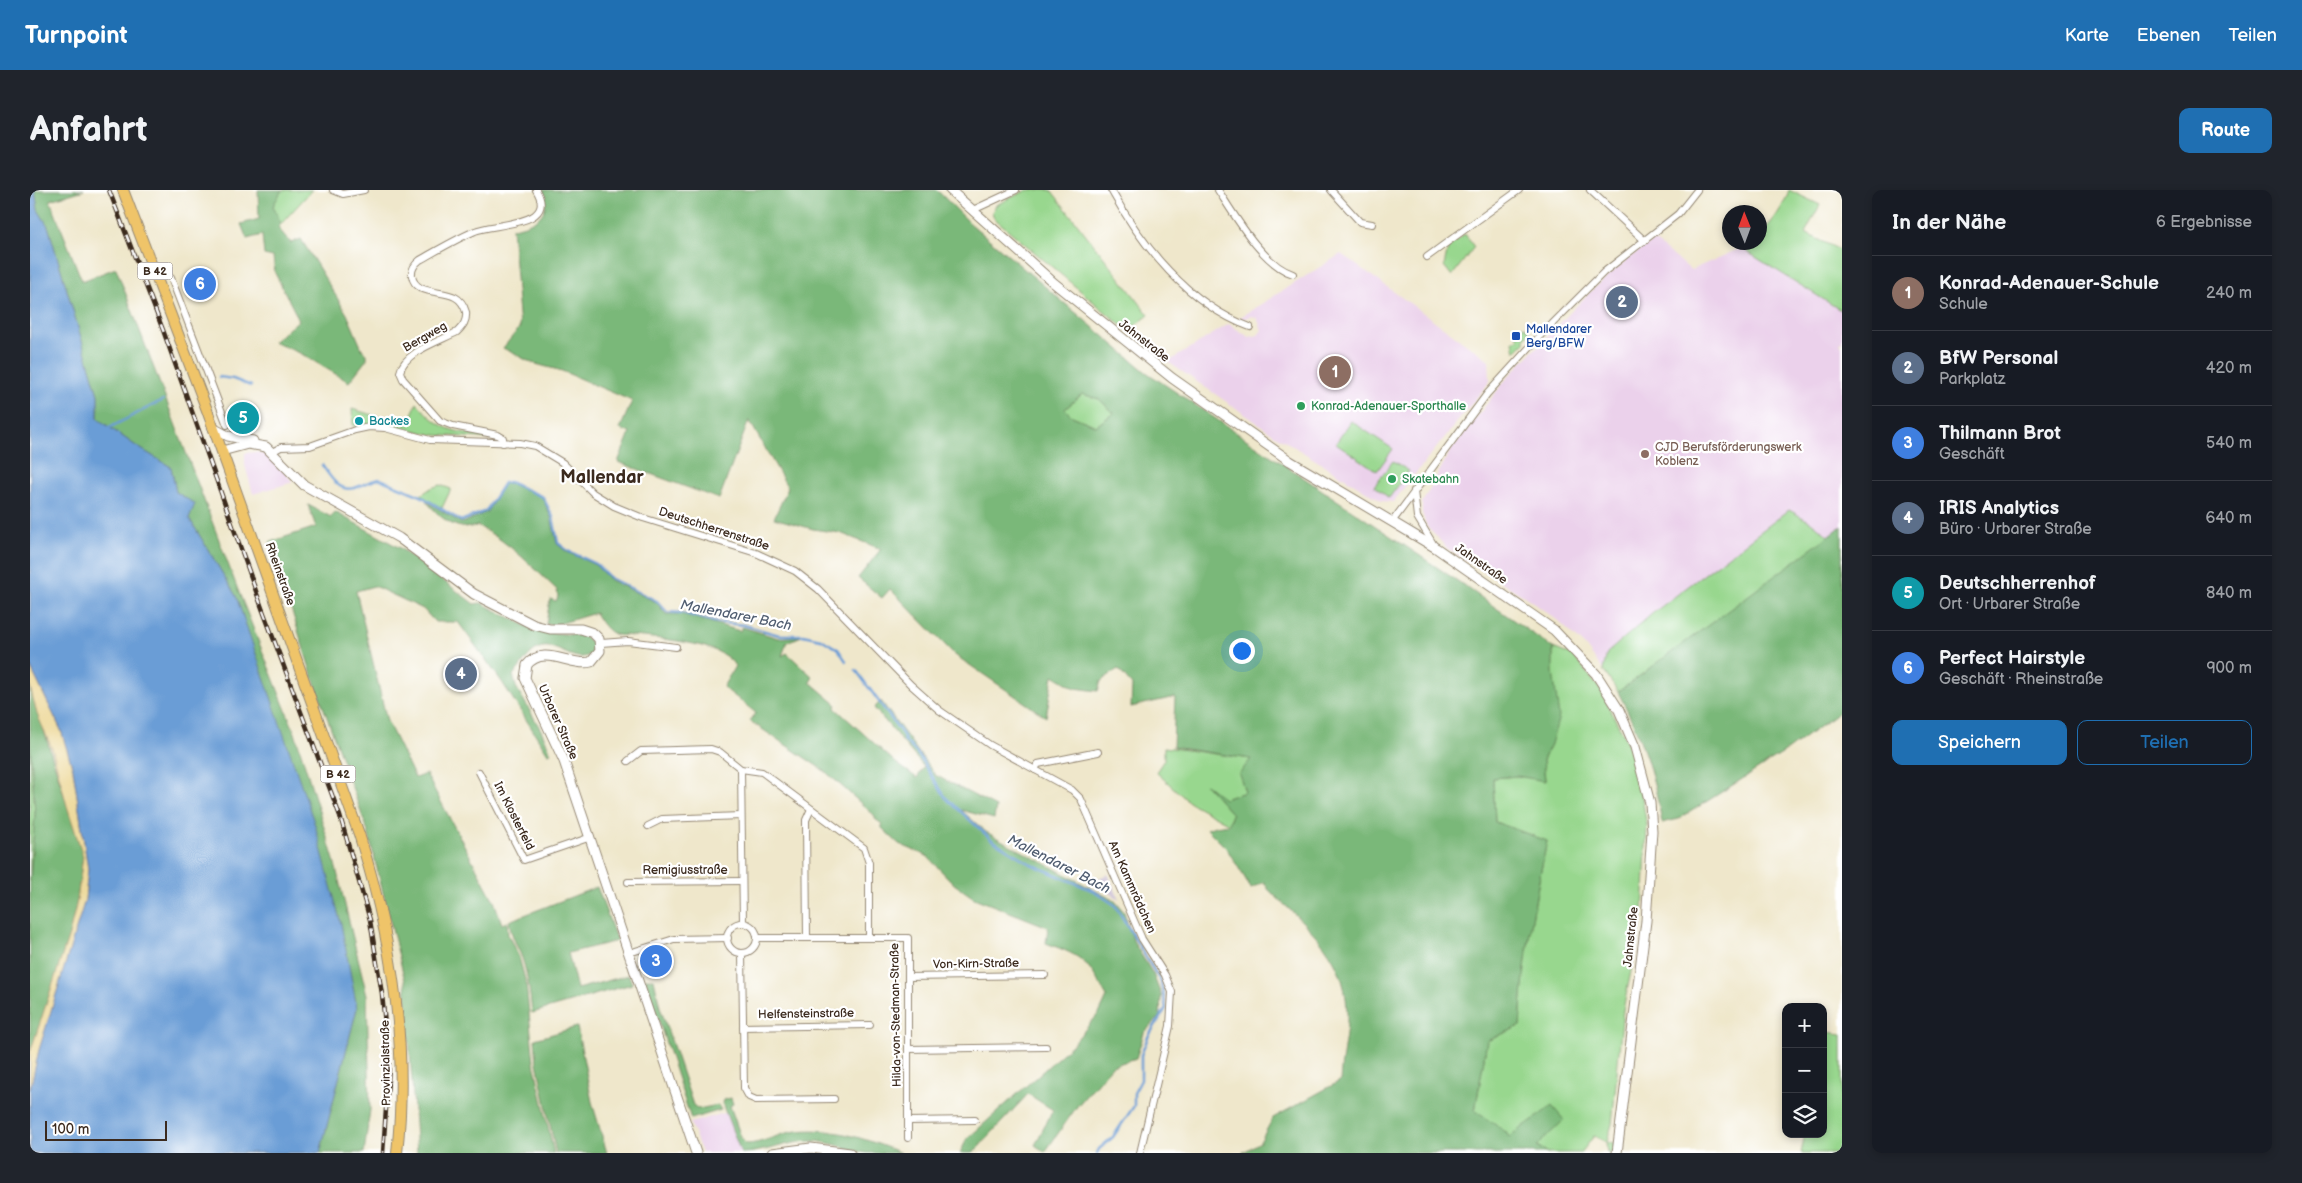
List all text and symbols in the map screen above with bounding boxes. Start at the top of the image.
text: Turnpoint [25,21,128,50]
text: Karte [2065,25,2109,46]
text: Ebenen [2137,25,2200,46]
text: Teilen [2228,25,2277,46]
button: Route [2179,108,2272,153]
text: Anfahrt [30,109,148,152]
north arrow [1722,205,1767,250]
text: In der Nähe [1892,210,2006,235]
text: 6 Ergebnisse [2156,213,2252,232]
road number: B 42 [138,262,172,280]
pin: 6 [184,265,216,303]
text: Konrad-Adenauer-Schule [1939,272,2159,295]
pin: 2 [1606,283,1638,321]
text: 1 [1905,284,1911,303]
text: 240 m [2206,284,2252,303]
text: Schule [1939,295,1988,314]
street label: Jahnstraße [1116,316,1172,366]
street label: Bergweg [400,318,450,356]
place label: Mallendarer Berg/BFW [1526,322,1592,351]
marker: Mallendarer Berg/BFW [1510,330,1522,342]
text: BfW Personal [1939,347,2058,370]
pin: 1 [1319,353,1351,391]
text: 2 [1903,359,1913,378]
text: 420 m [2206,359,2252,378]
text: Parkplatz [1939,370,2005,389]
pin: 5 [227,399,259,437]
place label: Konrad-Adenauer-Sporthalle [1311,399,1466,414]
marker: Konrad-Adenauer-Sporthalle [1295,400,1307,412]
place label: Backes [369,414,409,429]
marker: Backes [353,415,365,427]
text: Thilmann Brot [1939,422,2061,445]
text: 3 [1903,434,1913,453]
text: 540 m [2206,434,2252,453]
place label: CJD Berufsförderungswerk Koblenz [1655,440,1802,469]
text: Geschäft [1939,445,2005,464]
marker: CJD Berufsförderungswerk Koblenz [1639,448,1651,460]
district label: Mallendar [560,467,644,488]
place label: Skatebahn [1402,472,1459,487]
marker: Skatebahn [1386,473,1398,485]
text: IRIS Analytics [1939,497,2059,520]
street label: Deutschherrenstraße [657,504,771,554]
text: 4 [1903,509,1913,528]
text: 640 m [2206,509,2252,528]
text: Büro · Urbarer Straße [1939,520,2092,539]
street label: Rheinstraße [262,540,298,608]
street label: Jahnstraße [1452,540,1510,588]
text: Deutschherrenhof [1939,572,2096,595]
text: 5 [1903,584,1913,603]
text: 840 m [2206,584,2252,603]
text: Ort · Urbarer Straße [1939,595,2080,614]
water label: Mallendarer Bach [679,596,793,634]
your location [1229,638,1255,664]
text: Perfect Hairstyle [1939,647,2085,670]
pin: 4 [445,655,477,693]
text: 6 [1903,659,1913,678]
text: 900 m [2206,659,2252,678]
text: Geschäft · Rheinstraße [1939,670,2103,689]
street label: Urbarer Straße [535,682,581,762]
button: Speichern [1892,720,2067,765]
button: Teilen [2077,720,2252,765]
road number: B 42 [320,766,356,782]
street label: Im Klosterfeld [490,779,538,853]
water label: Mallendarer Bach [1005,831,1113,897]
street label: Am Kammrädchen [1105,839,1159,936]
street label: Remigiusstraße [642,863,728,878]
street label: Jahnstraße [1620,906,1642,968]
pin: 3 [640,942,672,980]
street label: Hilda-von-Stedman-Straße [887,943,905,1087]
street label: Von-Kirn-Straße [933,956,1019,972]
map controls [1782,1003,1827,1138]
button: + [1782,1003,1827,1048]
street label: Helfensteinstraße [758,1006,854,1022]
street label: Provinzialstraße [378,1020,394,1106]
button: − [1782,1048,1827,1093]
button: layers [1782,1093,1827,1138]
scale bar [45,1118,168,1141]
text: 100 m [52,1121,89,1138]

